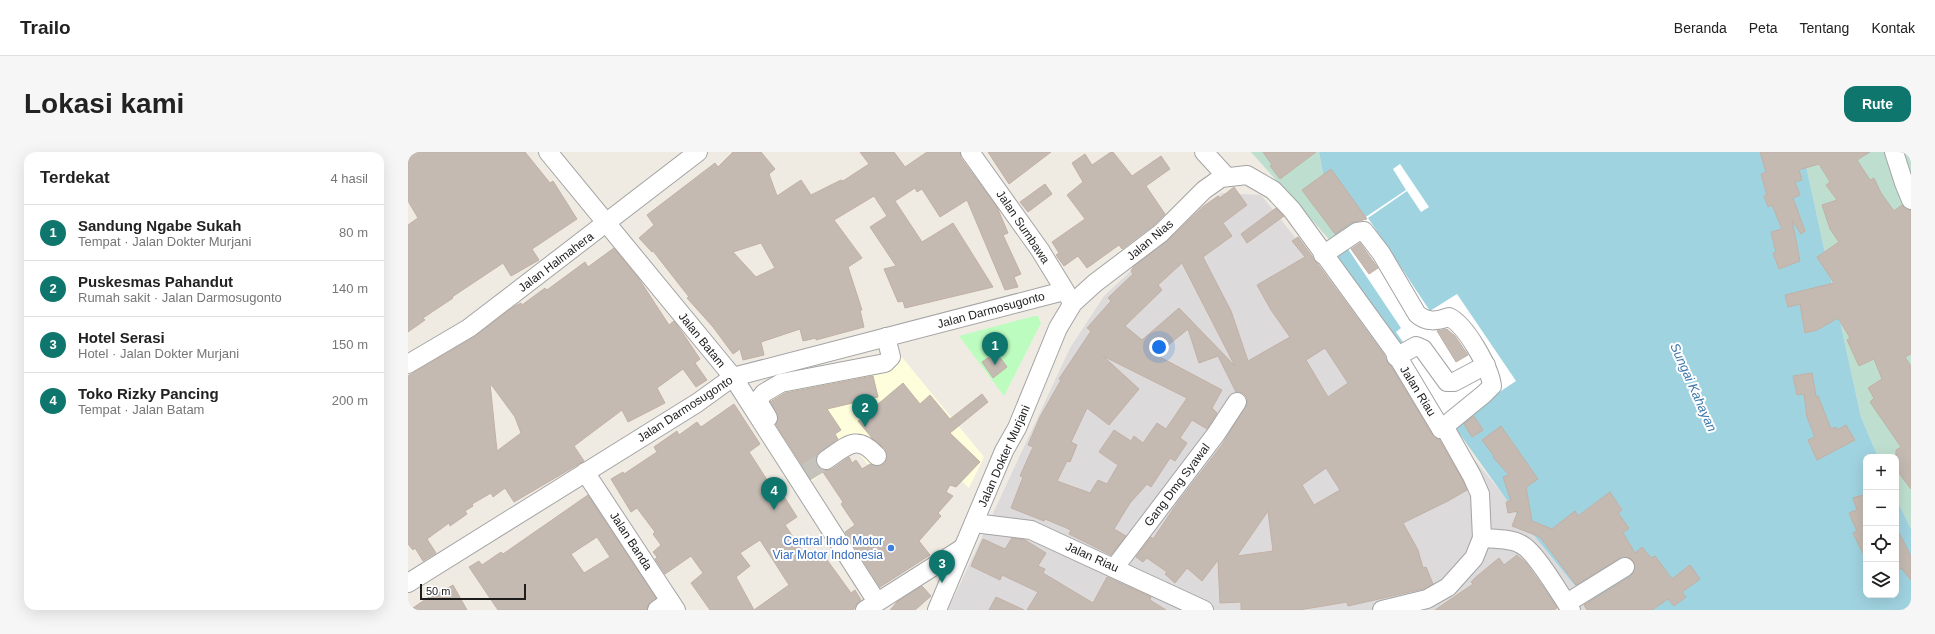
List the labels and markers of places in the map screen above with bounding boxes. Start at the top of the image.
pin: 1 [982,332,1008,365]
pin: 2 [852,394,878,427]
pin: 4 [761,477,787,510]
place label: Central Indo Motor Viar Motor Indonesia [772,534,883,562]
marker: Central Indo Motor Viar Motor Indonesia [886,543,896,553]
pin: 3 [929,550,955,583]

